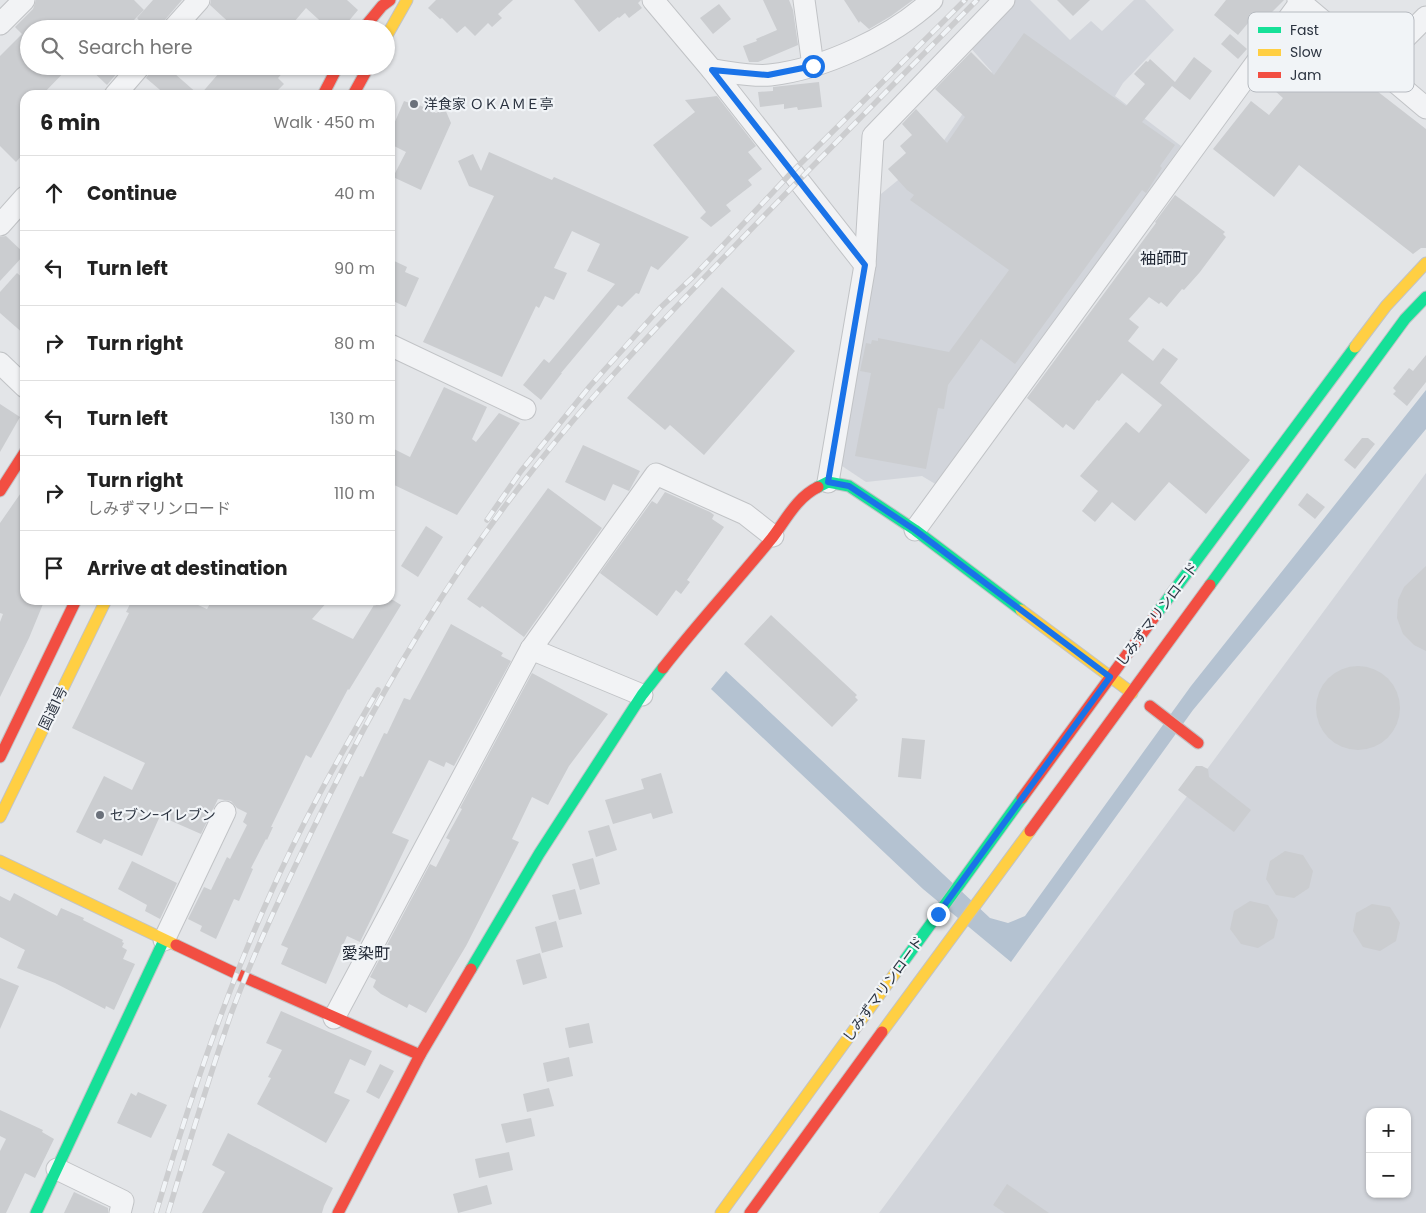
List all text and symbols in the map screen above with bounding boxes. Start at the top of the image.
legend [1248,12,1414,92]
search box [20,20,395,75]
text: Fast [1290,20,1319,40]
icon: search [38,34,66,62]
text: Search here [78,34,192,61]
text: Slow [1290,42,1323,62]
route start [802,55,825,78]
text: Jam [1290,65,1321,85]
place label: 洋食家 ＯＫＡＭＥ亭 [424,94,554,114]
marker: 洋食家 ＯＫＡＭＥ亭 [408,98,420,110]
text: 6 min [40,108,100,137]
text: Walk · 450 m [274,111,375,134]
icon: ahead [40,179,68,207]
text: Continue [87,180,177,207]
text: 40 m [334,182,375,205]
district label: 袖師町 [1140,247,1188,270]
icon: left [40,254,68,282]
text: Turn left [87,255,168,282]
text: 90 m [334,257,375,280]
icon: right [40,329,68,357]
text: Turn right [87,330,183,357]
text: 80 m [334,332,375,355]
icon: left [40,404,68,432]
text: Turn left [87,405,168,432]
text: 130 m [330,407,375,430]
text: Turn right [87,467,183,494]
icon: right [40,479,68,507]
text: 110 m [334,482,375,505]
text: しみずマリンロード [87,497,231,520]
icon: arrive [40,554,68,582]
text: Arrive at destination [87,555,288,582]
street label: しみずマリンロード [1111,558,1203,670]
street label: 国道1号 [34,683,72,733]
place label: セブン-イレブン [110,805,216,825]
marker: セブン-イレブン [94,809,106,821]
route end [927,903,950,926]
street label: しみずマリンロード [838,932,928,1046]
district label: 愛染町 [342,942,390,965]
map controls [1366,1108,1411,1198]
button: + [1366,1108,1411,1153]
button: − [1366,1153,1411,1198]

